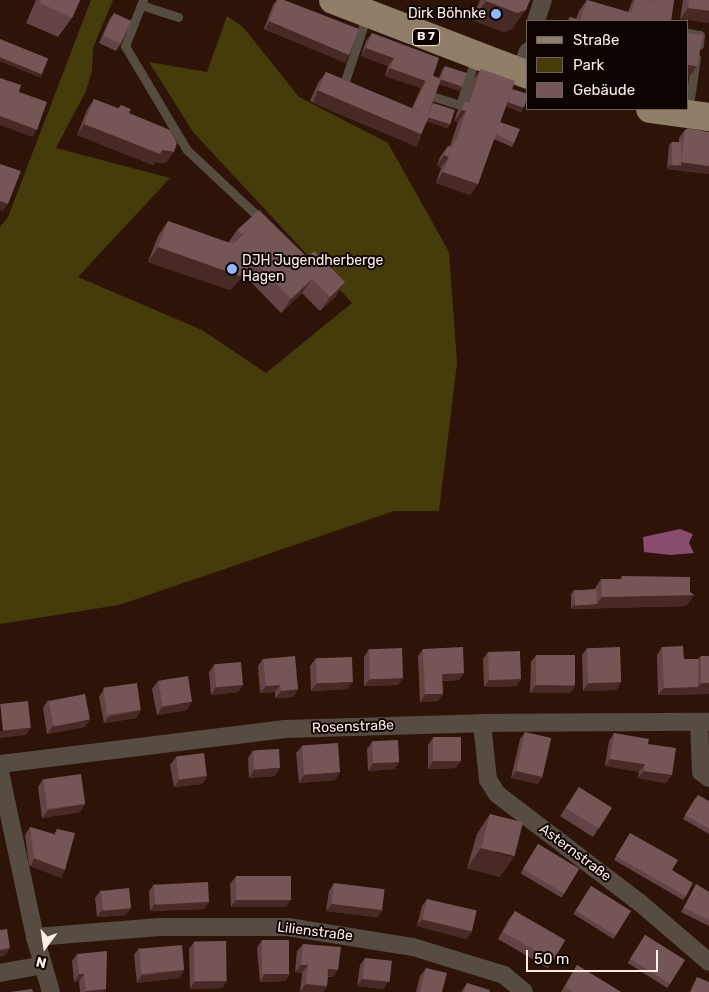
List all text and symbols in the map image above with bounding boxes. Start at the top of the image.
place label: Dirk Böhnke [408,6,486,22]
marker: Dirk Böhnke [490,8,502,20]
legend [526,20,689,110]
road number: B 7 [411,28,441,46]
text: Straße [573,31,619,49]
text: Park [573,56,604,74]
text: Gebäude [573,81,635,99]
place label: DJH Jugendherberge Hagen [242,253,383,286]
marker: DJH Jugendherberge Hagen [226,263,238,275]
street label: Rosenstraße [312,717,394,737]
street label: Asternstraße [536,821,614,885]
street label: Lilienstraße [276,919,354,945]
north arrow [20,922,70,972]
scale bar [529,940,662,972]
text: 50 m [534,950,569,968]
text: N [34,953,48,972]

